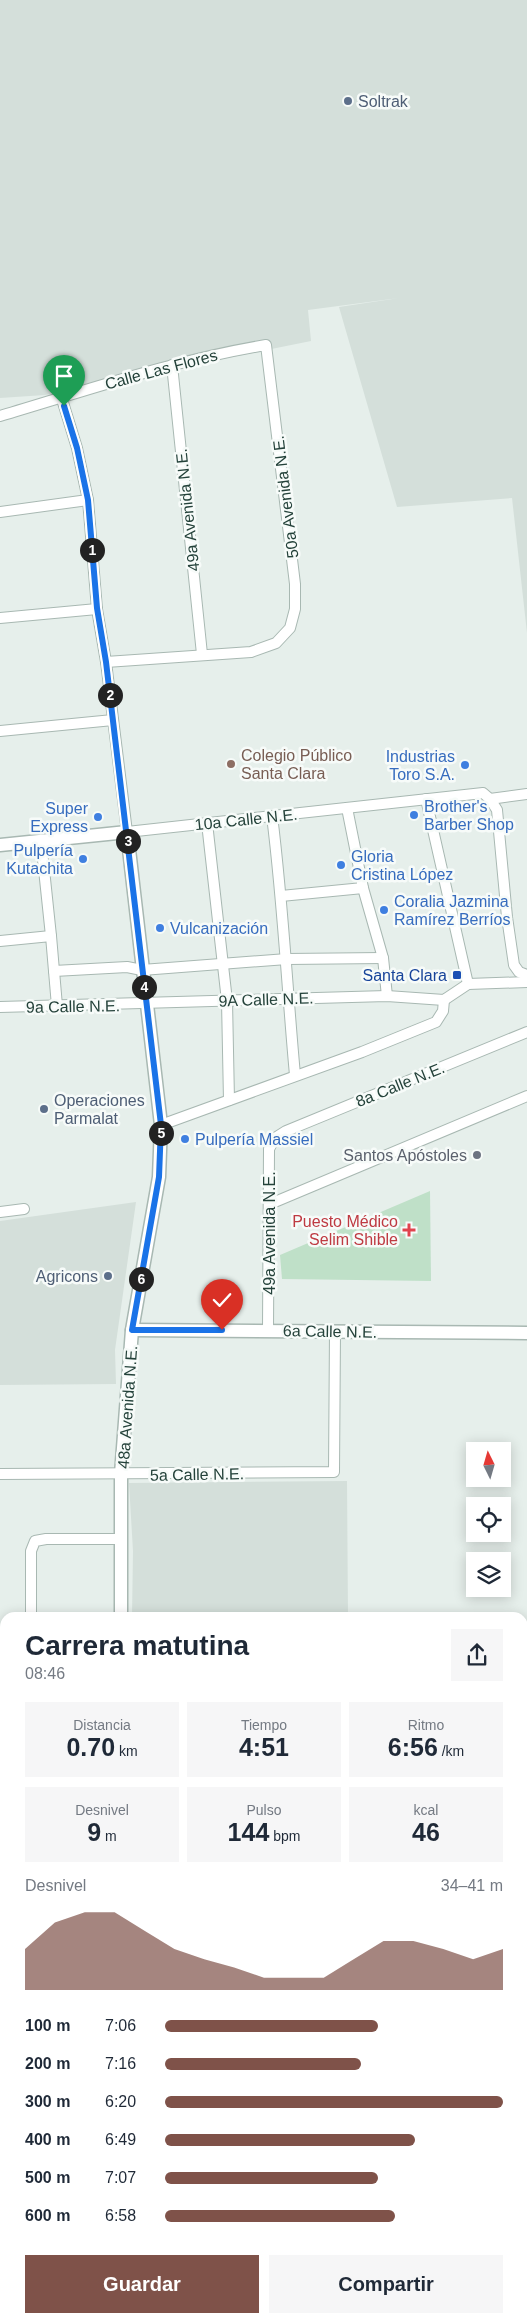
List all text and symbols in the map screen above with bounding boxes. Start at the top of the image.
place label: Soltrak [358,93,409,110]
marker: Soltrak [342,95,354,107]
street label: Calle Las Flores [103,346,219,393]
pin [43,355,85,406]
icon: arrive [50,362,78,390]
street label: 50a Avenida N.E. [270,435,301,559]
street label: 49a Avenida N.E. [173,448,202,572]
pin: 1 [80,538,104,562]
text: 1 [89,542,96,558]
pin: 2 [98,682,122,708]
text: 2 [107,687,114,703]
place label: Colegio Público Santa Clara [241,747,352,782]
place label: Industrias Toro S.A. [386,748,455,783]
marker: Colegio Público Santa Clara [225,758,237,770]
marker: Industrias Toro S.A. [459,759,471,771]
place label: Brother's Barber Shop [424,798,514,833]
place label: Super Express [30,800,89,835]
street label: 10a Calle N.E. [194,806,298,833]
marker: Brother's Barber Shop [408,809,420,821]
marker: Super Express [92,811,104,823]
pin: 3 [116,828,140,854]
text: 3 [125,833,132,849]
place label: Pulpería Kutachita [6,842,73,877]
place label: Gloria Cristina López [351,848,453,883]
marker: Pulpería Kutachita [77,853,89,865]
marker: Gloria Cristina López [335,859,347,871]
place label: Coralia Jazmina Ramírez Berríos [394,893,510,928]
marker: Coralia Jazmina Ramírez Berríos [378,904,390,916]
place label: Vulcanización [170,920,268,937]
marker: Vulcanización [154,922,166,934]
place label: Santa Clara [363,967,447,984]
marker: Santa Clara [451,969,463,981]
pin: 4 [132,974,156,1000]
text: 4 [141,979,148,995]
street label: 9A Calle N.E. [218,989,314,1010]
street label: 9a Calle N.E. [26,997,120,1016]
street label: 8a Calle N.E. [353,1059,447,1110]
place label: Operaciones Parmalat [54,1092,145,1127]
marker: Operaciones Parmalat [38,1103,50,1115]
pin: 5 [148,1120,174,1146]
text: 5 [158,1125,165,1141]
place label: Pulpería Massiel [195,1131,313,1148]
marker: Pulpería Massiel [179,1133,191,1145]
place label: Santos Apóstoles [343,1147,467,1164]
marker: Santos Apóstoles [471,1149,483,1161]
street label: 49a Avenida N.E. [261,1171,278,1295]
place label: Puesto Médico Selim Shible [292,1213,398,1248]
marker: Puesto Médico Selim Shible [402,1223,416,1237]
pin: 6 [128,1266,154,1292]
place label: Agricons [36,1268,98,1285]
marker: Agricons [102,1270,114,1282]
text: 6 [138,1271,145,1287]
pin [201,1279,243,1330]
icon: check [208,1286,236,1314]
street label: 6a Calle N.E. [283,1322,377,1341]
street label: 48a Avenida N.E. [115,1345,140,1469]
north arrow [466,1442,511,1488]
map controls [466,1442,511,1597]
street label: 5a Calle N.E. [150,1465,244,1484]
button: locate [466,1497,511,1542]
button: layers [466,1552,511,1597]
button: share [451,1629,503,1681]
text: Carrera matutina [25,1630,249,1661]
text: 08:46 [25,1665,65,1682]
text: Distancia [73,1717,131,1733]
text: Tiempo [241,1717,287,1733]
text: Ritmo [408,1717,444,1733]
text: 0.70 [66,1733,115,1761]
text: 4:51 [239,1733,289,1761]
text: 6:56 [388,1733,438,1761]
text: km [115,1743,138,1759]
text: /km [438,1743,464,1759]
text: Desnivel [75,1802,129,1818]
text: Pulso [246,1802,282,1818]
text: kcal [414,1802,438,1818]
text: 9 [87,1818,101,1846]
text: 144 [228,1818,269,1846]
text: 46 [412,1818,440,1846]
text: m [101,1828,117,1844]
text: bpm [269,1828,300,1844]
text: Desnivel [25,1877,86,1894]
text: 34–41 m [441,1877,503,1894]
text: 100 m [25,2017,70,2034]
text: 7:06 [105,2017,136,2034]
text: 200 m [25,2055,70,2072]
text: 7:16 [105,2055,136,2072]
text: 300 m [25,2093,70,2110]
text: 6:20 [105,2093,136,2110]
text: 400 m [25,2131,70,2148]
text: 6:49 [105,2131,136,2148]
text: 500 m [25,2169,70,2186]
text: 7:07 [105,2169,136,2186]
text: 600 m [25,2207,70,2224]
text: 6:58 [105,2207,136,2224]
button: Guardar [25,2255,259,2313]
button: Compartir [269,2255,503,2313]

